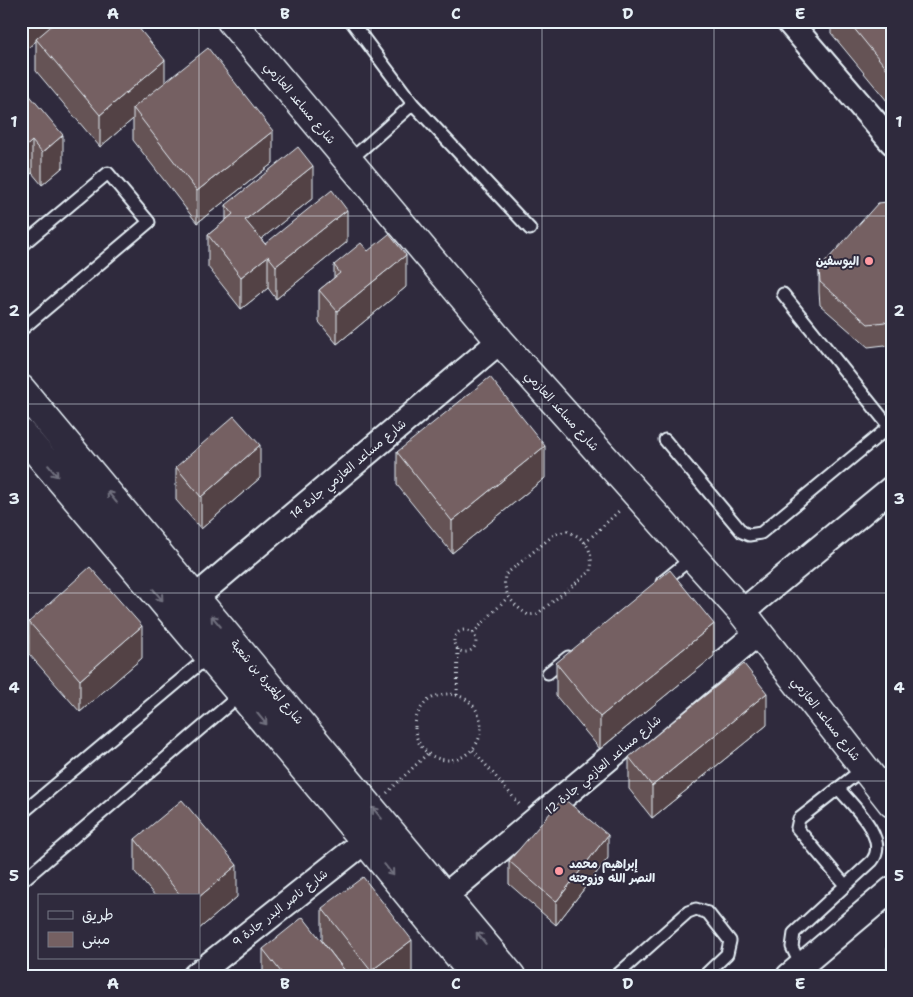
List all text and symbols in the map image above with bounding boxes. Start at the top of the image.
text: A [107,3,119,24]
text: B [280,3,290,24]
text: C [451,3,461,24]
text: D [622,3,634,24]
text: E [795,3,805,24]
street label: شارع مساعد العازمي [259,59,339,149]
text: 1 [10,111,18,132]
text: 1 [895,111,903,132]
place label: اليوسفين [816,253,859,269]
marker: اليوسفين [863,255,875,267]
text: 2 [8,300,20,321]
text: 2 [893,300,905,321]
street label: شارع مساعد العازمي [519,368,602,456]
street label: شارع مساعد العازمي جادة 14 [287,416,411,525]
one-way arrow [47,464,58,477]
text: 3 [8,488,20,509]
text: 3 [893,488,905,509]
one-way arrow [106,491,117,504]
one-way arrow [152,588,163,601]
one-way arrow [211,615,222,628]
street label: شارع المغيرة بن شعبة [226,636,307,728]
street label: شارع مساعد العازمي [786,674,864,766]
text: 4 [8,677,20,698]
text: 4 [893,677,905,698]
one-way arrow [257,712,268,725]
street label: شارع مساعد العازمي جادة 12 [542,712,666,821]
one-way arrow [372,807,383,820]
place label: إبراهيم محمد النصر الله وزوجته [569,856,655,886]
one-way arrow [384,864,395,877]
text: 5 [9,865,19,886]
marker: إبراهيم محمد النصر الله وزوجته [553,865,565,877]
text: 5 [894,865,904,886]
street label: شارع ناصر البدر جادة 9 [229,866,332,951]
legend [38,894,200,960]
text: طريق [82,905,114,925]
text: مبنى [82,929,110,949]
one-way arrow [475,932,486,945]
text: A [107,973,119,994]
text: B [280,973,290,994]
text: C [451,973,461,994]
text: D [622,973,634,994]
text: E [795,973,805,994]

